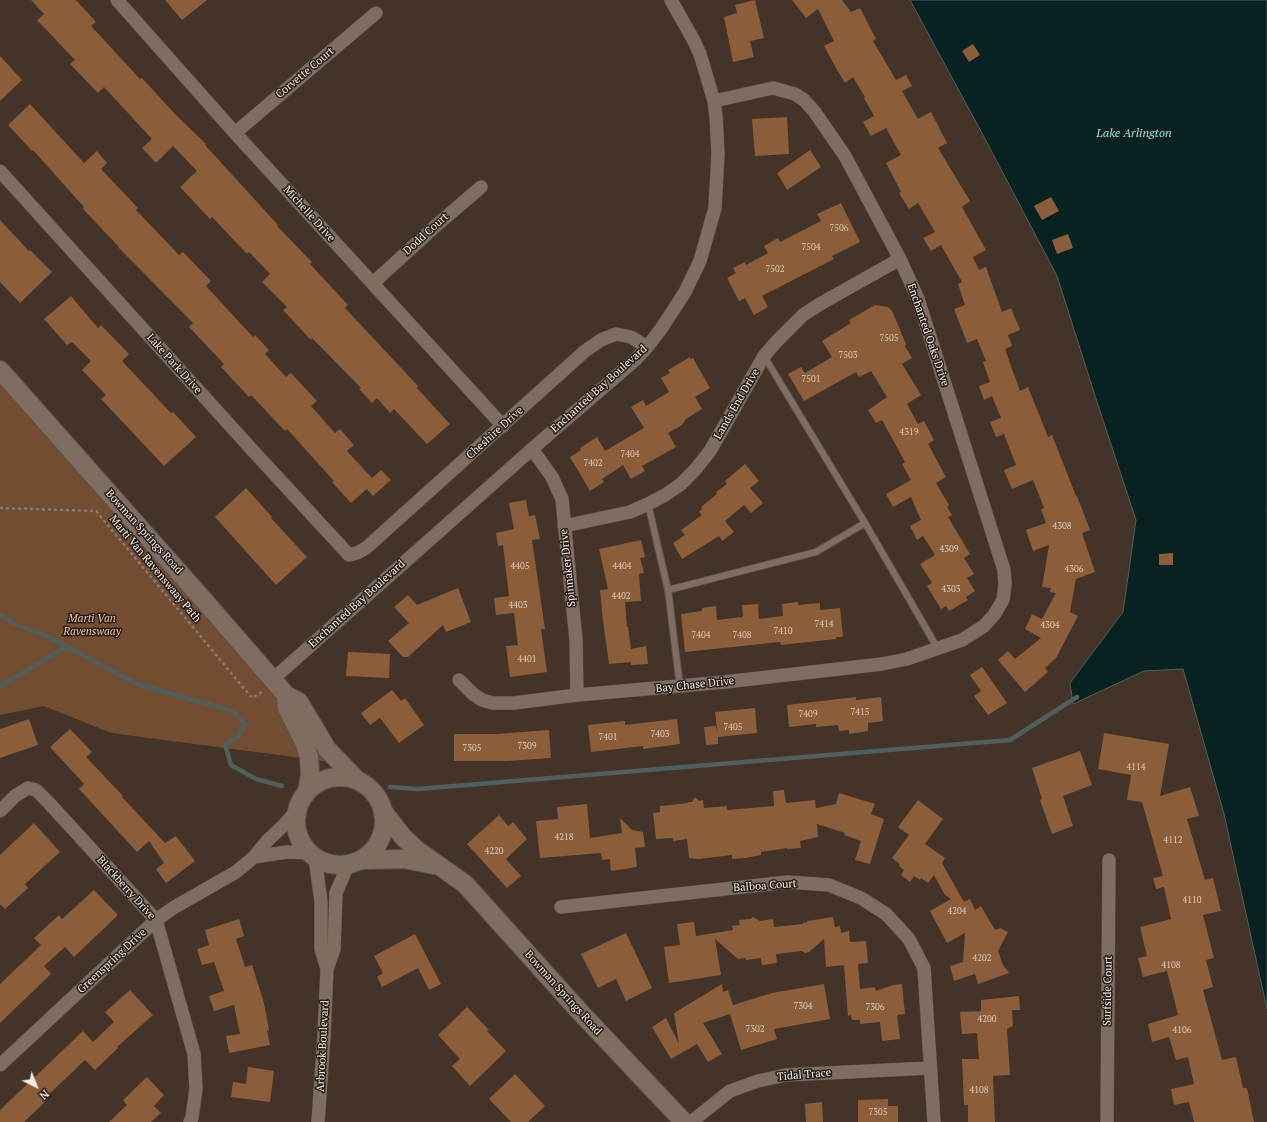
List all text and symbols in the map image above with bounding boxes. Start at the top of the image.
street label: Corvette Court [273,45,337,101]
water label: Lake Arlington [1096,127,1172,141]
street label: Michelle Drive [280,183,338,245]
street label: Dodd Court [401,210,451,258]
house number: 7506 [829,223,849,233]
house number: 7504 [801,242,821,252]
house number: 7502 [765,264,785,274]
street label: Enchanted Oaks Drive [904,282,952,388]
street label: Lake Park Drive [144,331,204,397]
house number: 7505 [879,333,899,343]
street label: Enchanted Bay Boulevard [548,342,650,436]
house number: 7503 [838,350,858,360]
street label: Lands End Drive [711,366,763,442]
house number: 7501 [801,374,821,384]
street label: Cheshire Drive [464,404,526,462]
house number: 4319 [899,427,919,437]
house number: 7404 [620,449,640,459]
house number: 7402 [583,458,603,468]
street label: Bowman Springs Road [103,487,185,577]
street label: Marti Van Ravenswaay Path [106,513,204,625]
house number: 4308 [1052,521,1072,531]
street label: Spinnaker Drive [557,528,579,608]
house number: 4309 [939,544,959,554]
street label: Enchanted Bay Boulevard [306,557,408,651]
house number: 4405 [510,561,530,571]
house number: 4404 [612,561,632,571]
house number: 4306 [1064,564,1084,574]
house number: 4303 [941,584,961,594]
house number: 4402 [611,591,631,601]
house number: 4403 [508,600,528,610]
park label: Marti Van Ravenswaay [63,612,121,638]
house number: 7414 [814,619,834,629]
house number: 4304 [1040,620,1060,630]
house number: 7410 [773,626,793,636]
house number: 7404 [691,630,711,640]
house number: 7408 [732,630,752,640]
house number: 4401 [517,654,537,664]
street label: Bay Chase Drive [655,674,735,696]
house number: 7415 [850,707,870,717]
house number: 7409 [798,709,818,719]
house number: 7405 [723,722,743,732]
house number: 7403 [650,729,670,739]
house number: 7401 [598,732,618,742]
house number: 7309 [517,741,537,751]
house number: 7305 [462,743,482,753]
house number: 4114 [1126,762,1146,772]
house number: 4218 [554,832,574,842]
house number: 4112 [1163,835,1183,845]
house number: 4220 [484,846,504,856]
street label: Blackberry Drive [94,853,158,923]
street label: Balboa Court [733,877,797,895]
house number: 4110 [1182,895,1202,905]
house number: 4204 [947,906,967,916]
street label: Greenspring Drive [75,926,149,996]
street label: Bowman Springs Road [522,948,604,1038]
house number: 4202 [972,953,992,963]
street label: Surfside Court [1101,956,1115,1026]
house number: 4108 [1161,960,1181,970]
street label: Arbrook Boulevard [314,1000,332,1092]
house number: 7304 [793,1001,813,1011]
house number: 7306 [865,1002,885,1012]
house number: 4200 [977,1014,997,1024]
house number: 7302 [745,1024,765,1034]
house number: 4106 [1172,1025,1192,1035]
north arrow [16,1066,56,1106]
street label: Tidal Trace [776,1066,832,1084]
house number: 4108 [969,1085,989,1095]
text: N [36,1087,52,1103]
house number: 7305 [868,1107,888,1117]

